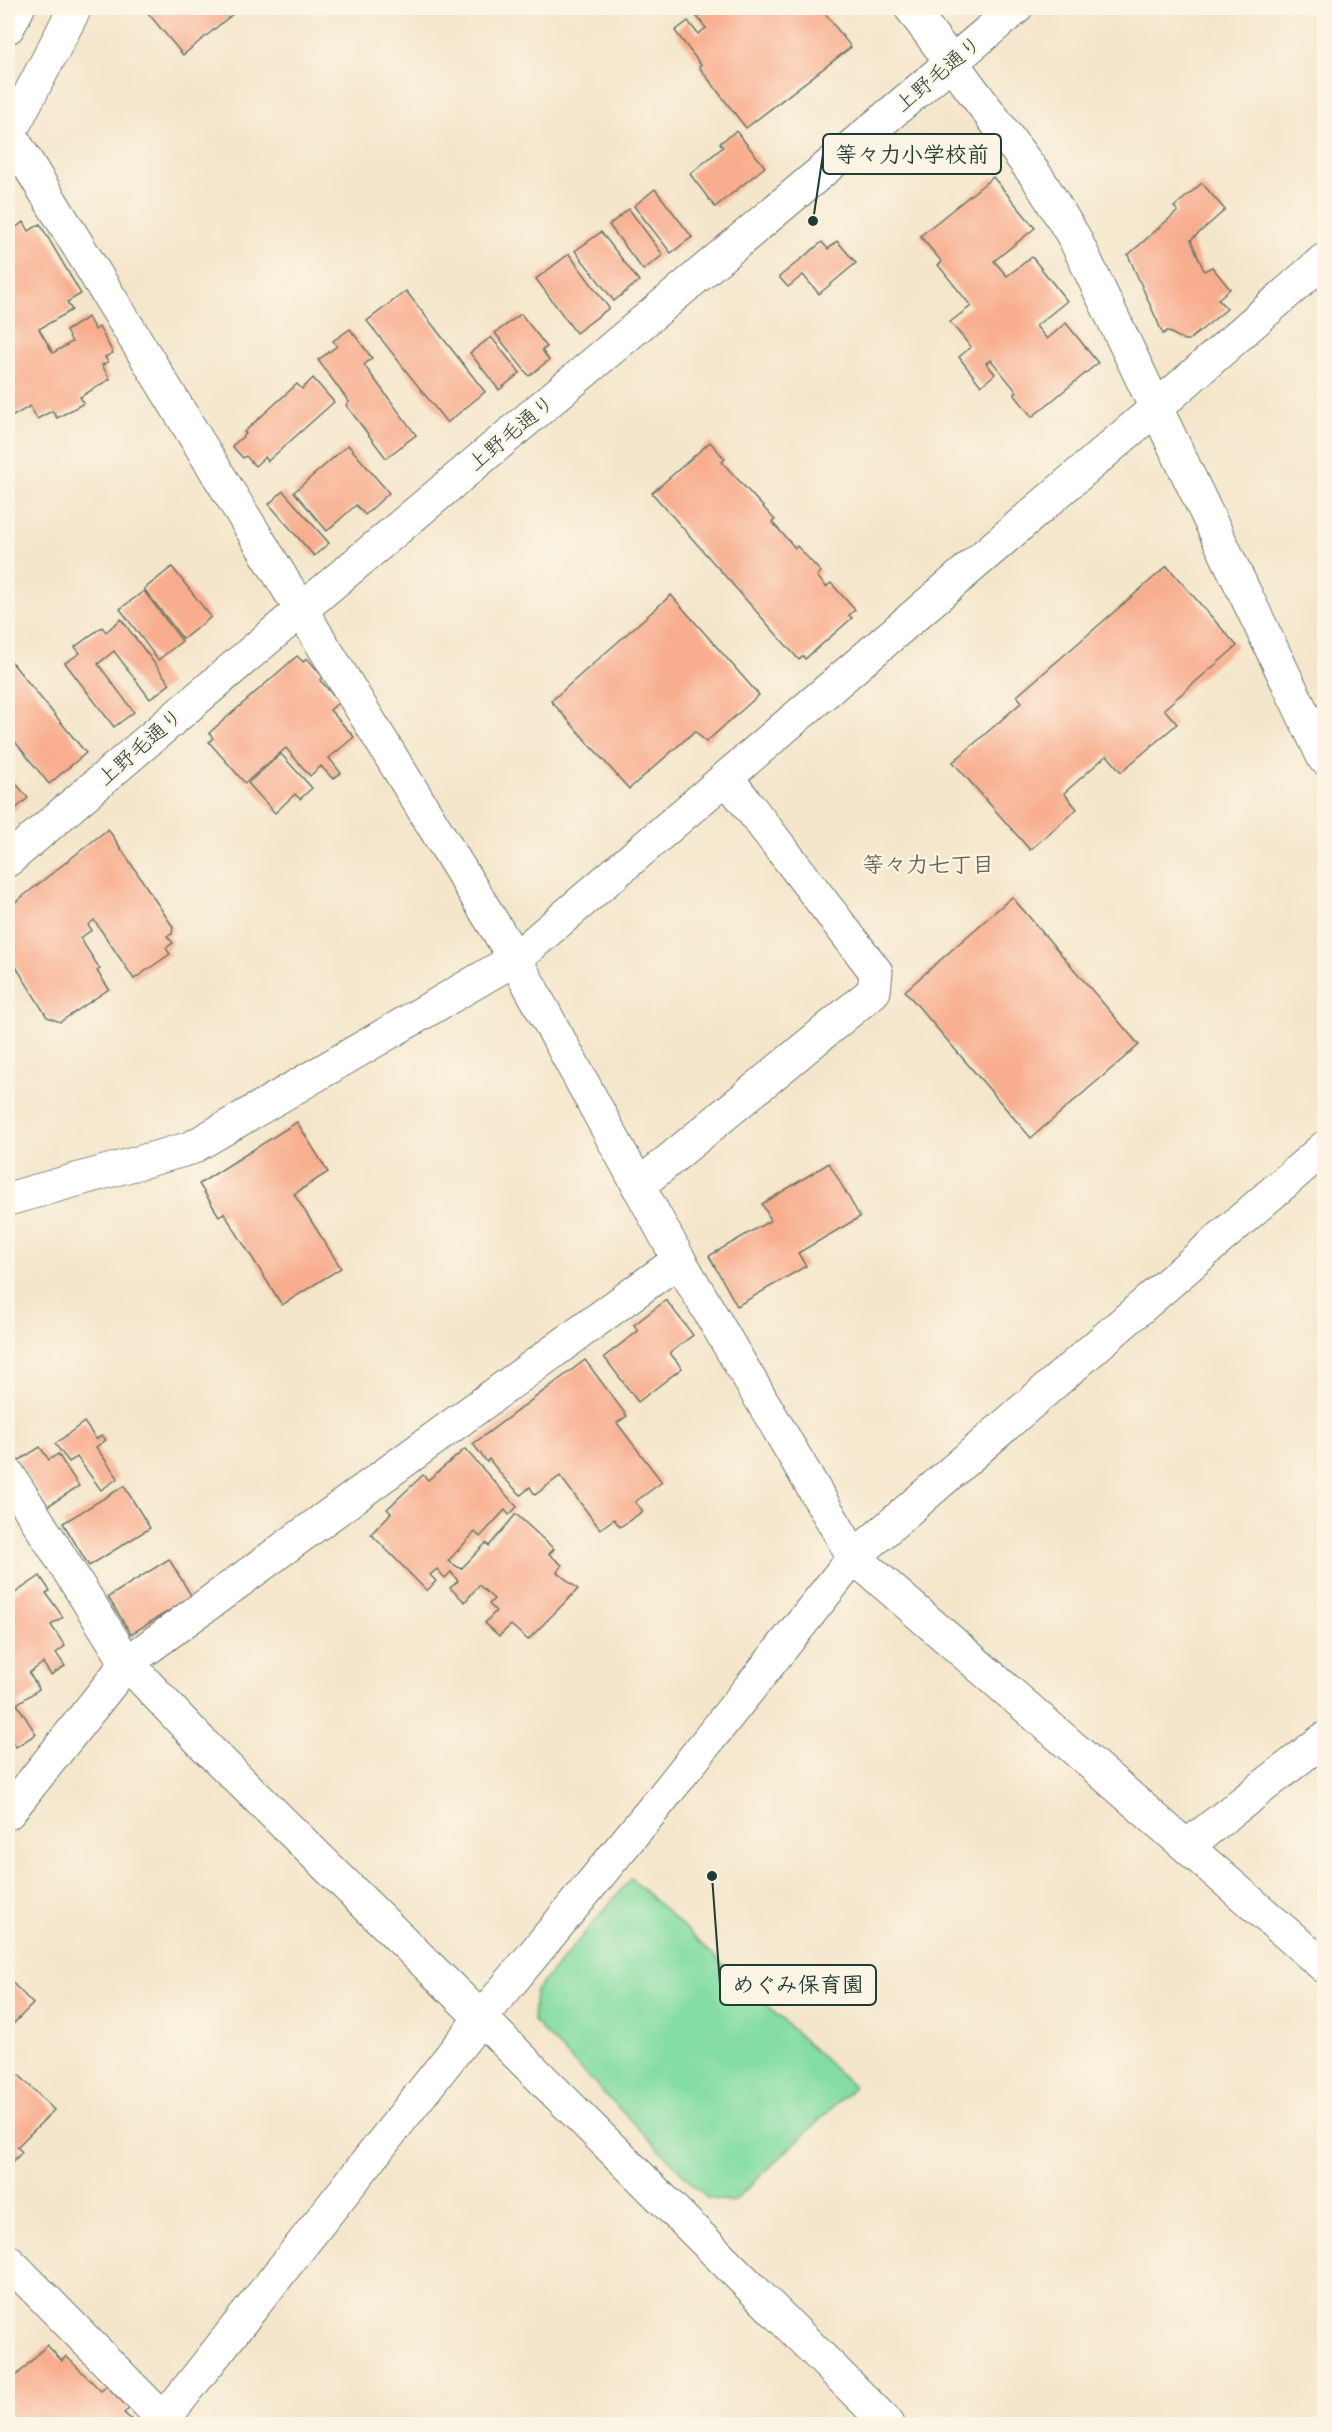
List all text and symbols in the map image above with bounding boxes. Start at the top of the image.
street label: 上野毛通り [889,30,986,117]
callout: 等々力小学校前 [823,134,1001,174]
text: 等々力小学校前 [835,141,989,168]
street label: 上野毛通り [462,389,559,476]
street label: 上野毛通り [92,703,187,790]
district label: 等々力七丁目 [862,851,994,878]
callout: めぐみ保育園 [720,1965,876,2005]
text: めぐみ保育園 [732,1971,864,1998]

